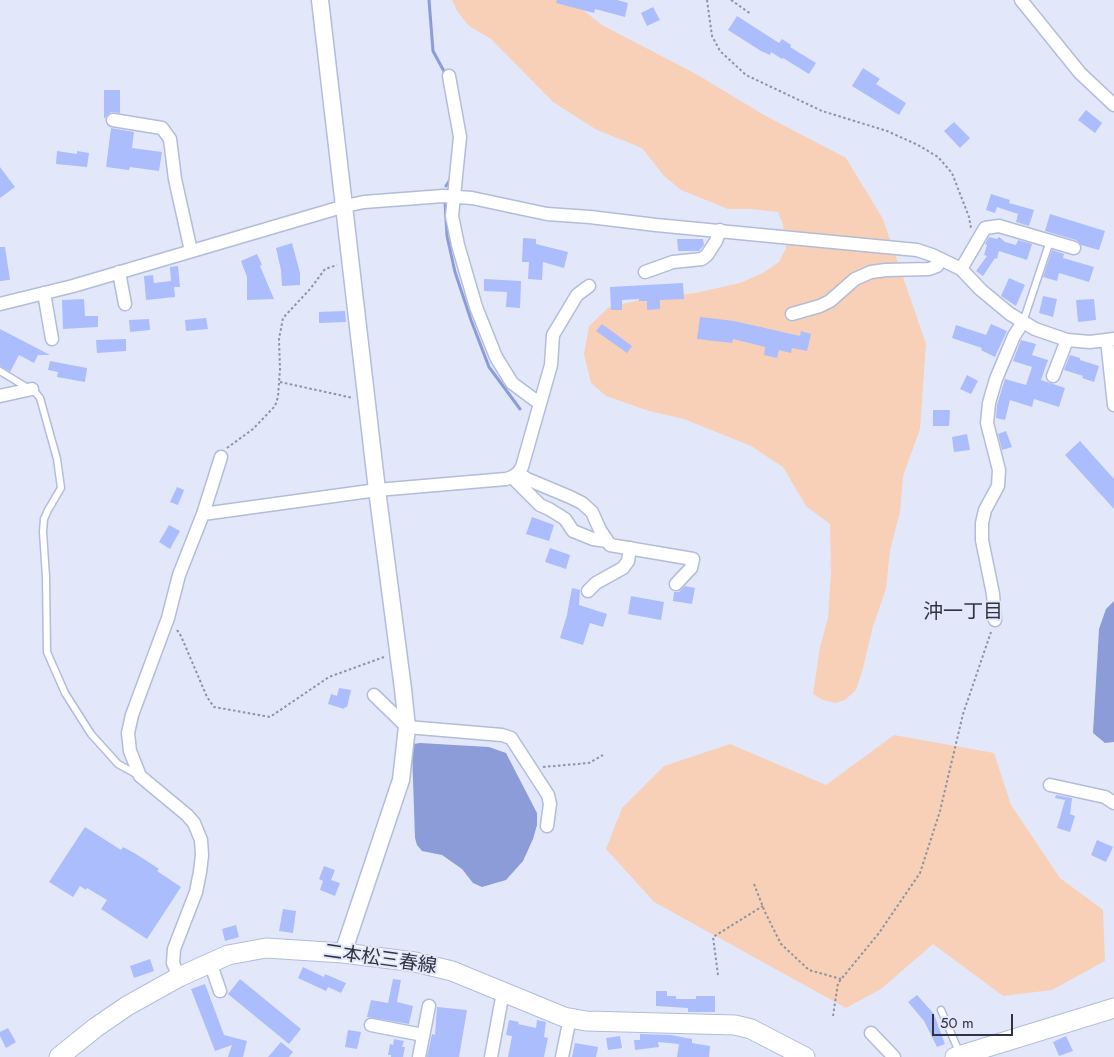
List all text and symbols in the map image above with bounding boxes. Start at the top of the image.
district label: 沖一丁目 [923,601,1003,625]
street label: 二本松三春線 [322,941,438,979]
scale bar [934,1004,1015,1036]
text: 50 m [940,1012,974,1034]

